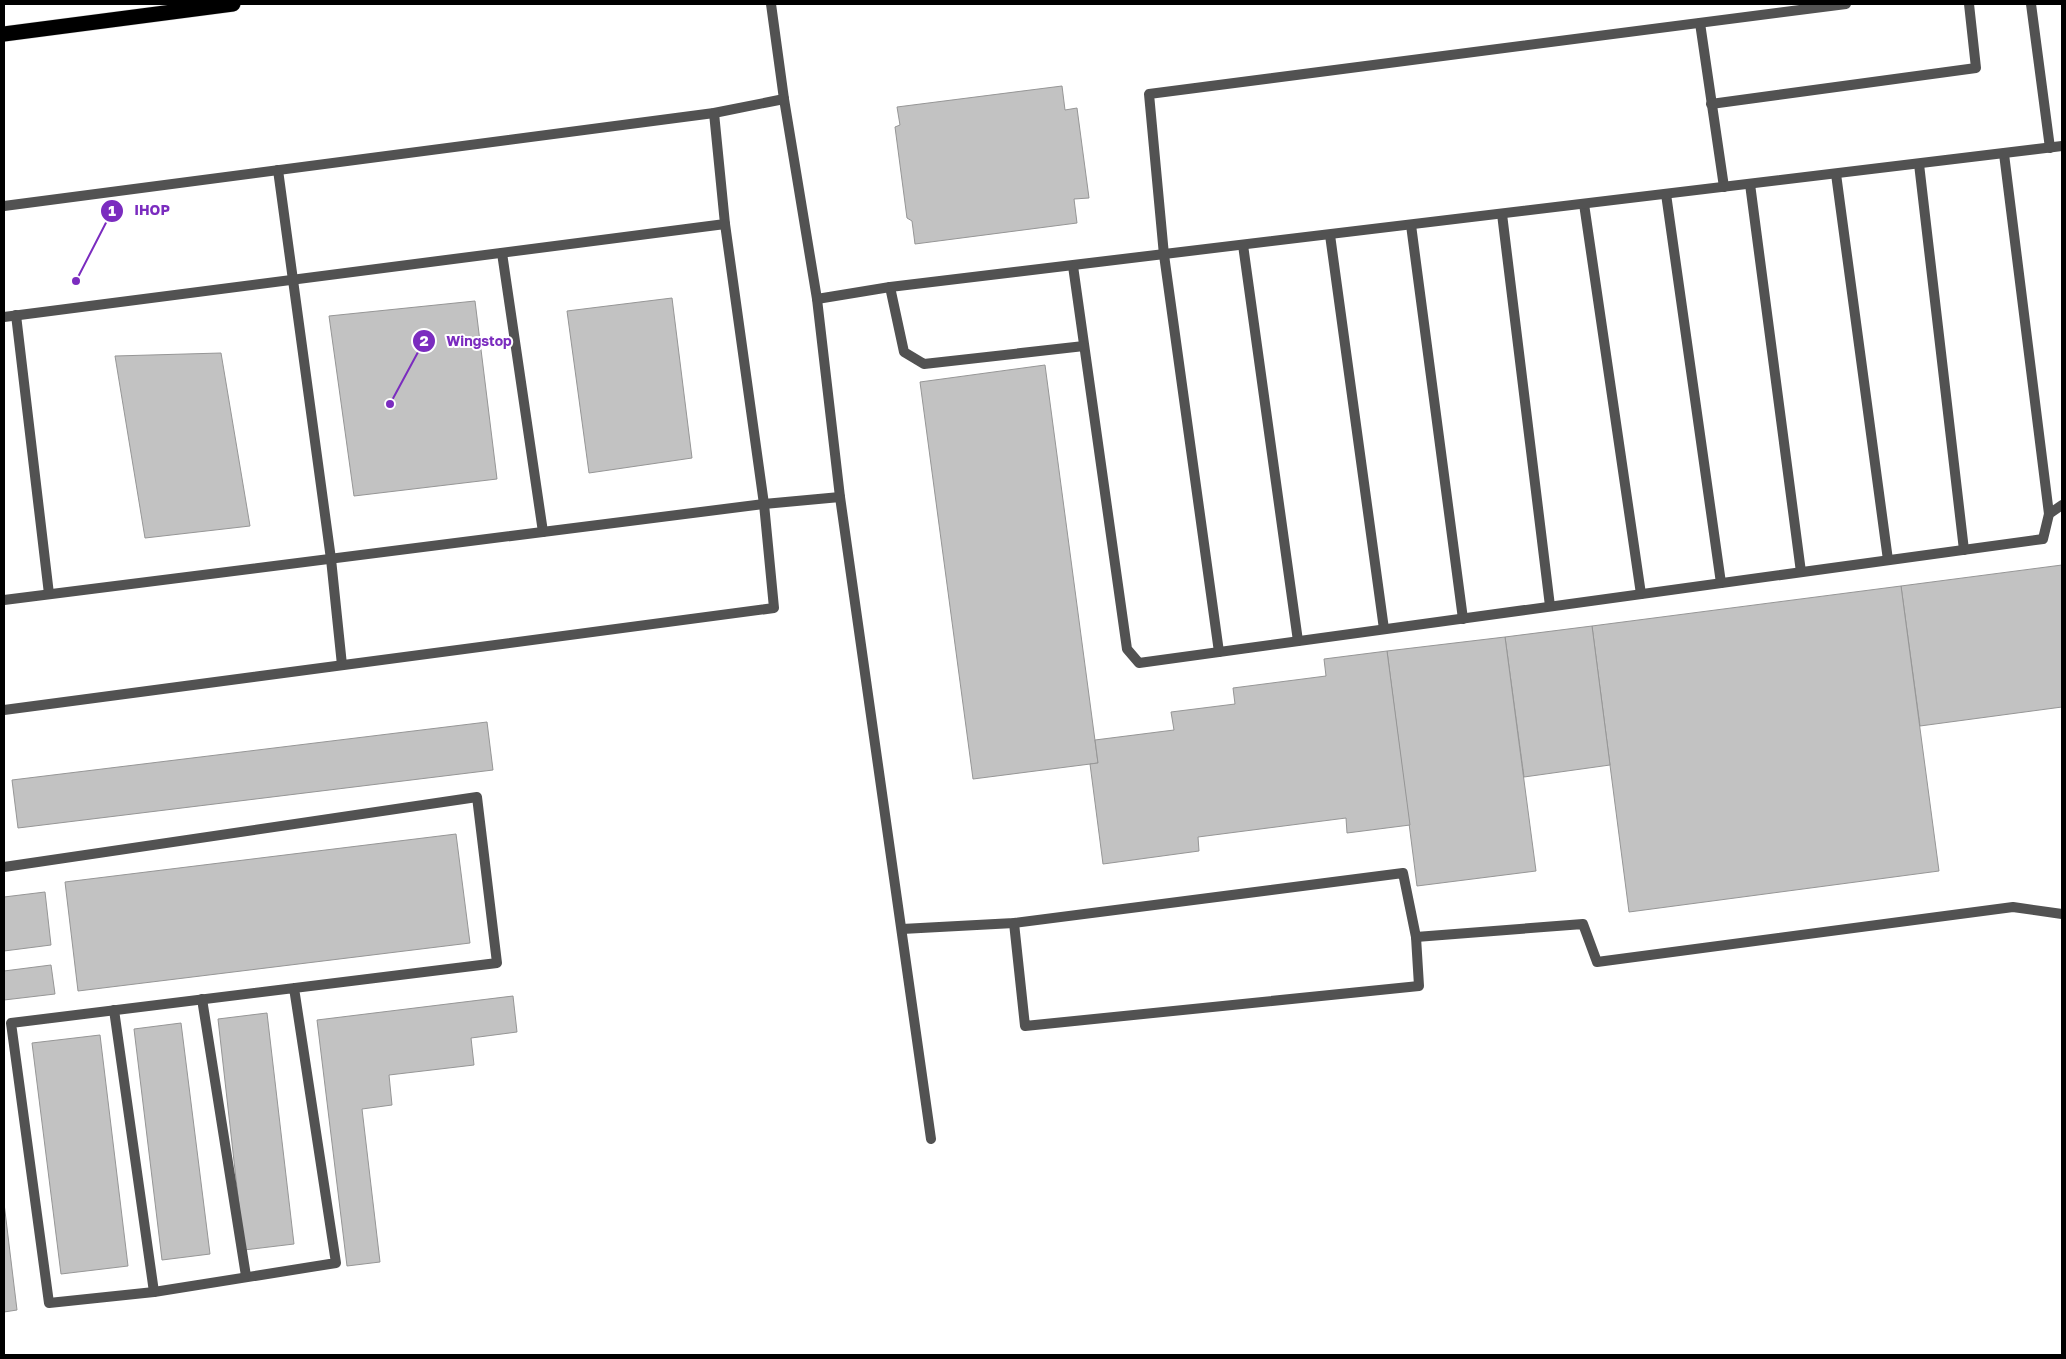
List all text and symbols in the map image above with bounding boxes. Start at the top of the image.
callout: IHOP [100,196,180,225]
text: 1 [108,201,116,219]
text: IHOP [134,201,170,218]
callout: Wingstop [412,327,522,356]
text: 2 [419,331,429,349]
text: Wingstop [446,332,512,349]

